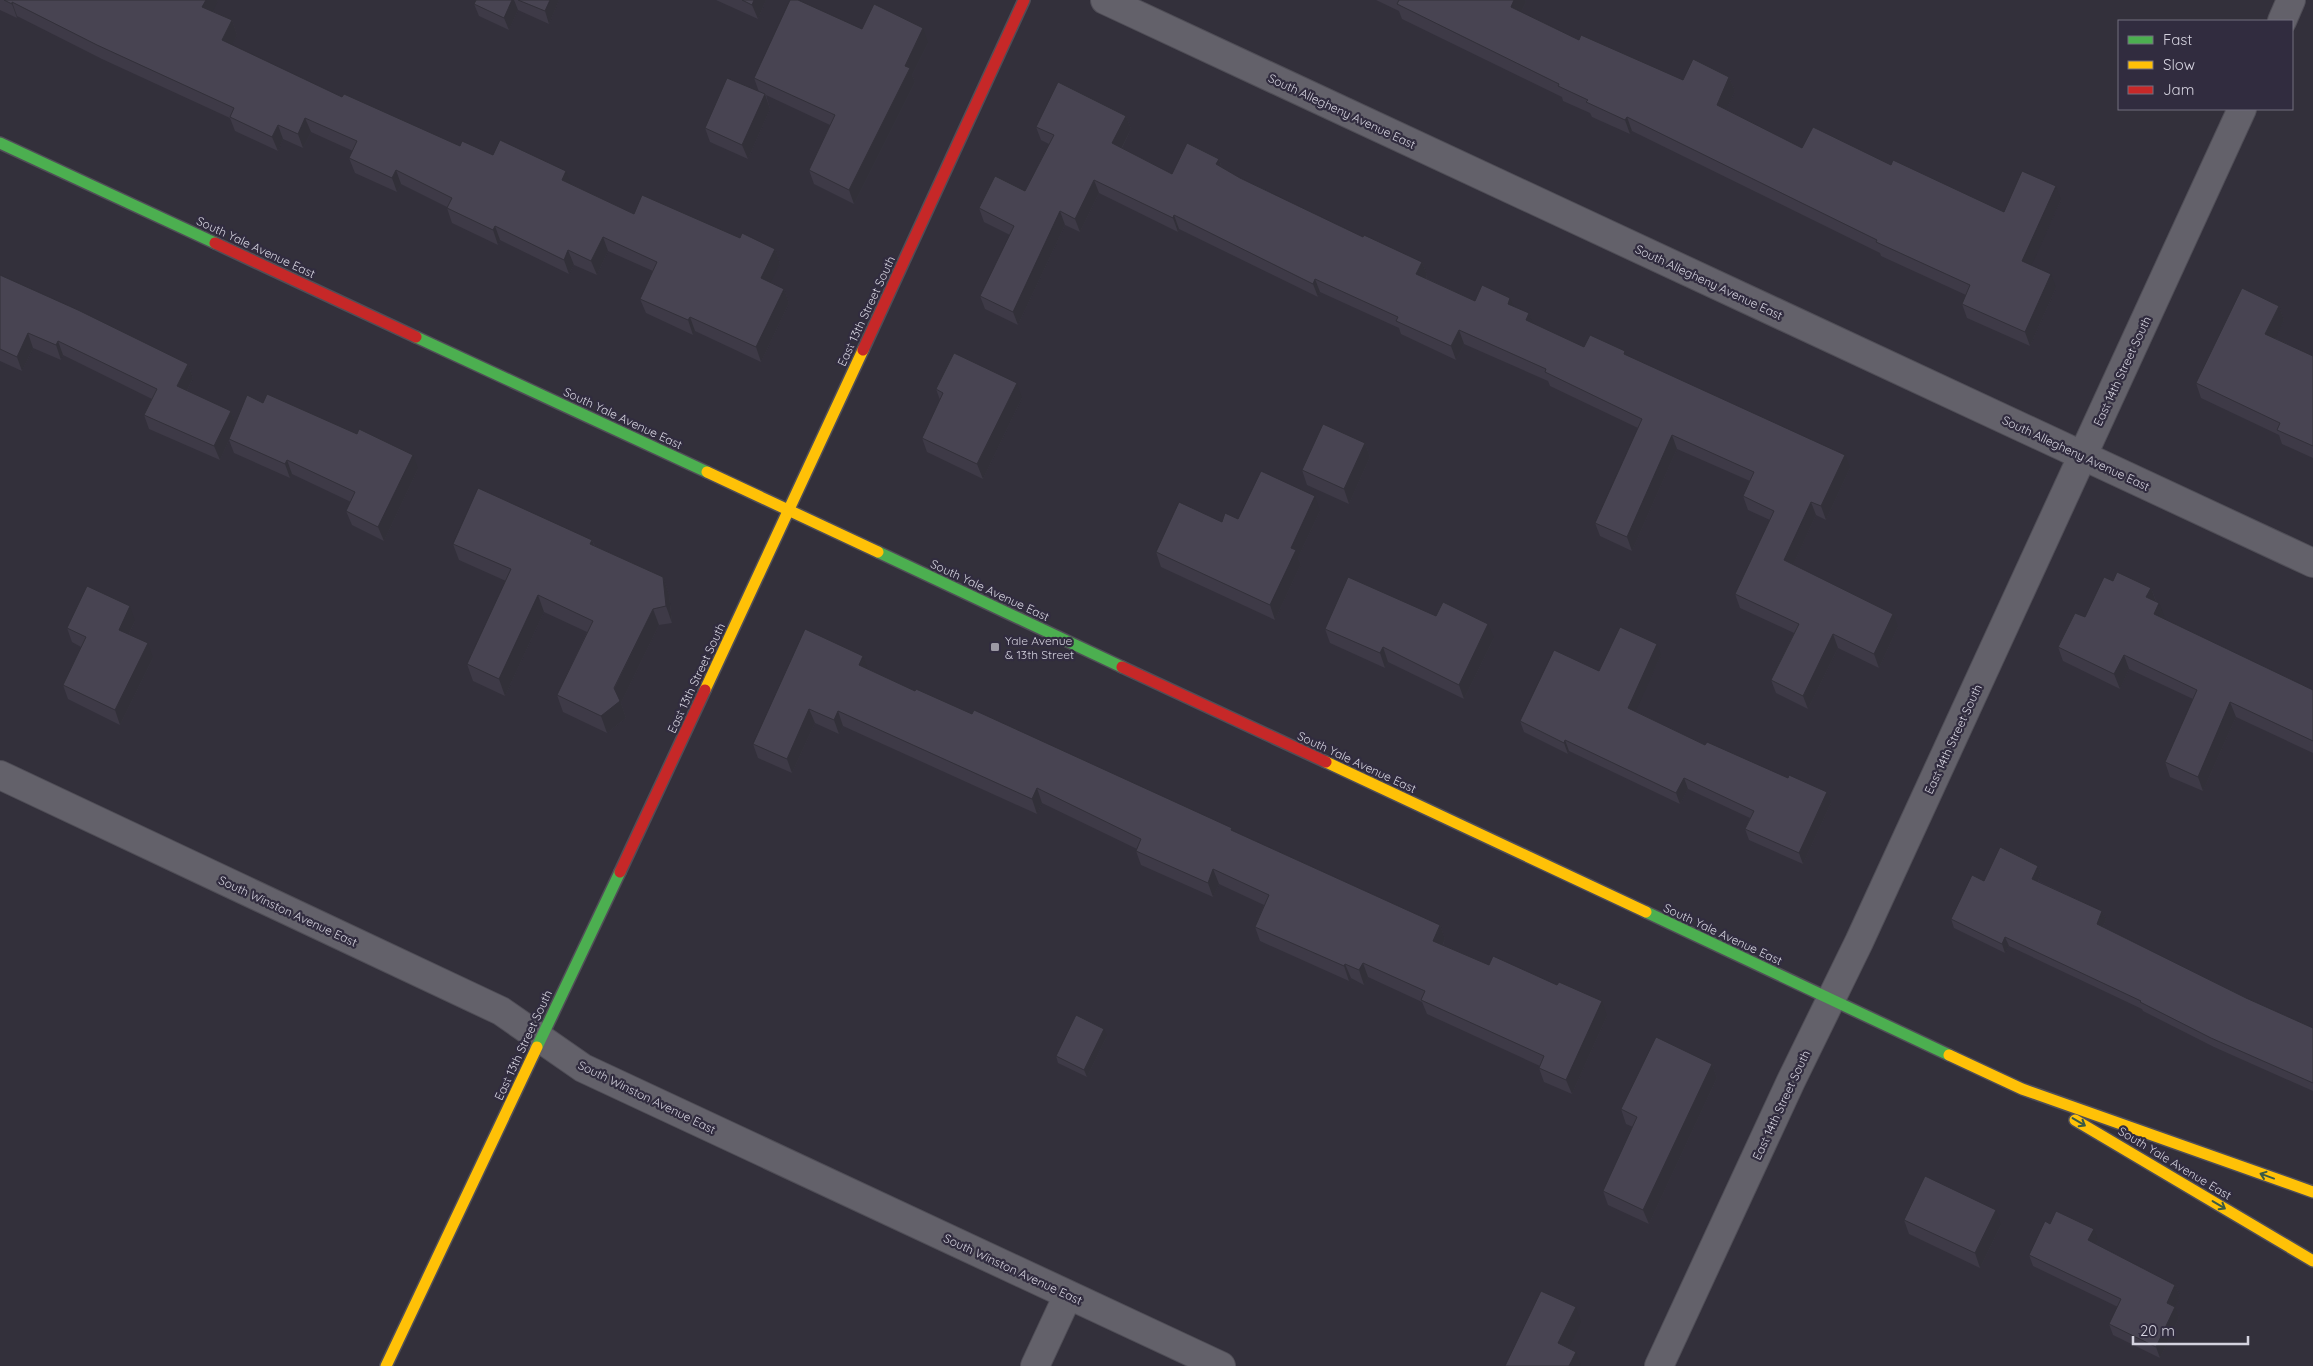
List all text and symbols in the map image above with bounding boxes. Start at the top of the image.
legend [2118,20,2293,110]
text: Fast [2163,30,2192,49]
text: Slow [2163,55,2195,74]
street label: South Allegheny Avenue East [1266,70,1418,152]
text: Jam [2163,80,2194,99]
street label: South Yale Avenue East [194,213,318,281]
street label: South Allegheny Avenue East [1633,241,1785,323]
street label: East 13th Street South [834,254,898,368]
street label: East 14th Street South [2090,314,2154,428]
street label: South Yale Avenue East [561,384,685,452]
street label: South Allegheny Avenue East [2000,412,2152,494]
street label: South Yale Avenue East [928,556,1052,624]
street label: East 13th Street South [664,621,728,735]
place label: Yale Avenue & 13th Street [1005,633,1074,662]
marker: Yale Avenue & 13th Street [989,641,1001,653]
street label: East 14th Street South [1921,682,1985,796]
street label: South Yale Avenue East [1295,728,1419,796]
street label: South Winston Avenue East [216,872,360,950]
street label: South Yale Avenue East [1661,900,1785,968]
street label: East 13th Street South [491,988,555,1102]
street label: East 14th Street South [1749,1048,1813,1162]
street label: South Winston Avenue East [576,1057,718,1137]
one-way arrow [2072,1118,2086,1128]
street label: South Yale Avenue East [2116,1123,2234,1203]
one-way arrow [2260,1171,2275,1180]
one-way arrow [2211,1201,2225,1211]
street label: South Winston Avenue East [941,1230,1085,1308]
scale bar [2133,1314,2248,1346]
text: 20 m [2140,1321,2175,1340]

